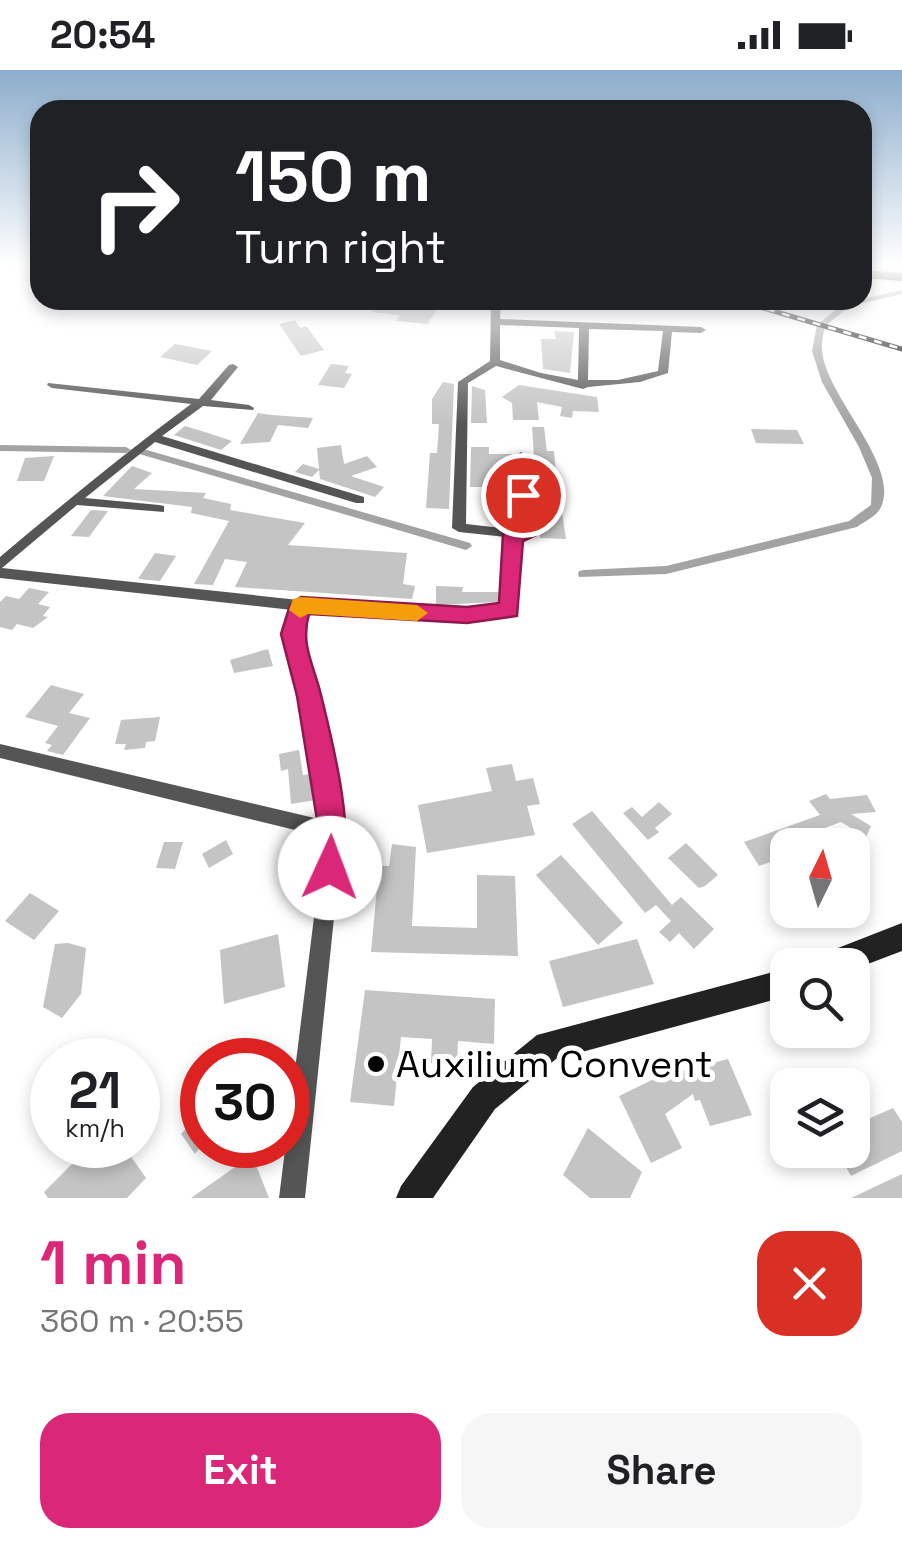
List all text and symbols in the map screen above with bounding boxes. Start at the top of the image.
text: 20:54 [50,11,156,59]
text: 150 m [235,132,432,221]
icon: right [70,140,200,270]
text: Turn right [235,219,446,276]
pin [481,453,566,538]
icon: arrive [496,468,551,523]
position arrow [278,816,382,920]
north arrow [770,828,870,928]
map controls [770,828,870,1168]
button: search [770,948,870,1048]
speed limit sign: 30 [180,1038,310,1168]
place label: Auxilium Convent [396,1040,712,1088]
marker: Auxilium Convent [365,1053,387,1075]
text: 21 [69,1059,121,1123]
button: layers [770,1068,870,1168]
text: km/h [65,1112,125,1144]
text: 1 min [40,1225,187,1302]
button: close [757,1231,862,1336]
text: 360 m · 20:55 [40,1301,244,1341]
button: Exit [40,1413,441,1528]
button: Share [461,1413,862,1528]

